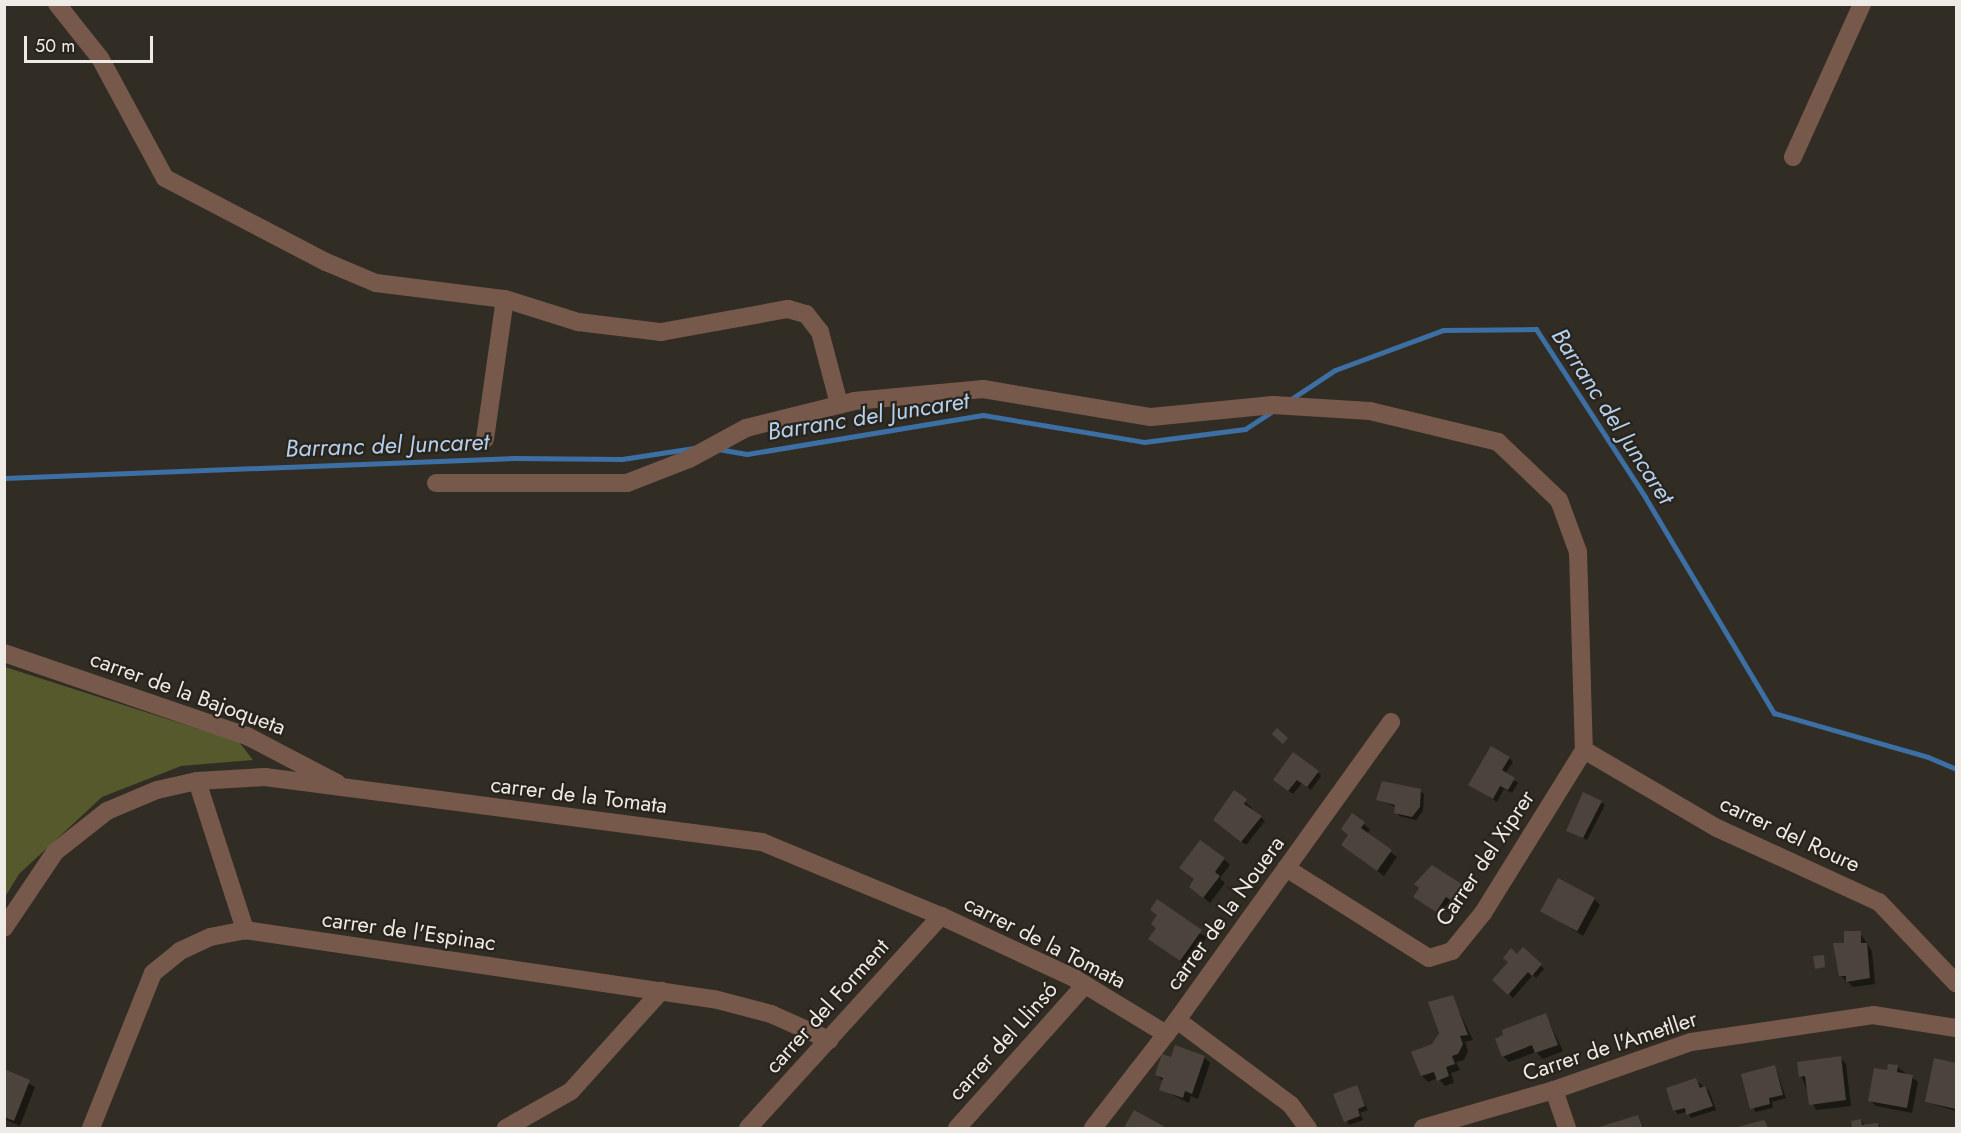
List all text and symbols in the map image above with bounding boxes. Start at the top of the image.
scale bar [27,24,156,62]
text: 50 m [35,33,75,59]
water label: Barranc del Juncaret [1545,323,1681,509]
water label: Barranc del Juncaret [765,386,971,446]
water label: Barranc del Juncaret [285,427,489,463]
street label: carrer de la Bajoqueta [87,645,289,741]
street label: carrer de la Tomata [489,771,669,819]
street label: Carrer del Xiprer [1430,785,1540,931]
street label: carrer del Roure [1716,790,1864,878]
street label: carrer de la Nouera [1160,831,1290,995]
street label: carrer de la Tomata [960,890,1130,994]
street label: carrer de l'Espinac [321,906,497,956]
street label: carrer del Forment [760,933,894,1079]
street label: carrer del Llinsó [943,976,1063,1106]
street label: Carrer de l'Ametller [1520,1005,1700,1087]

